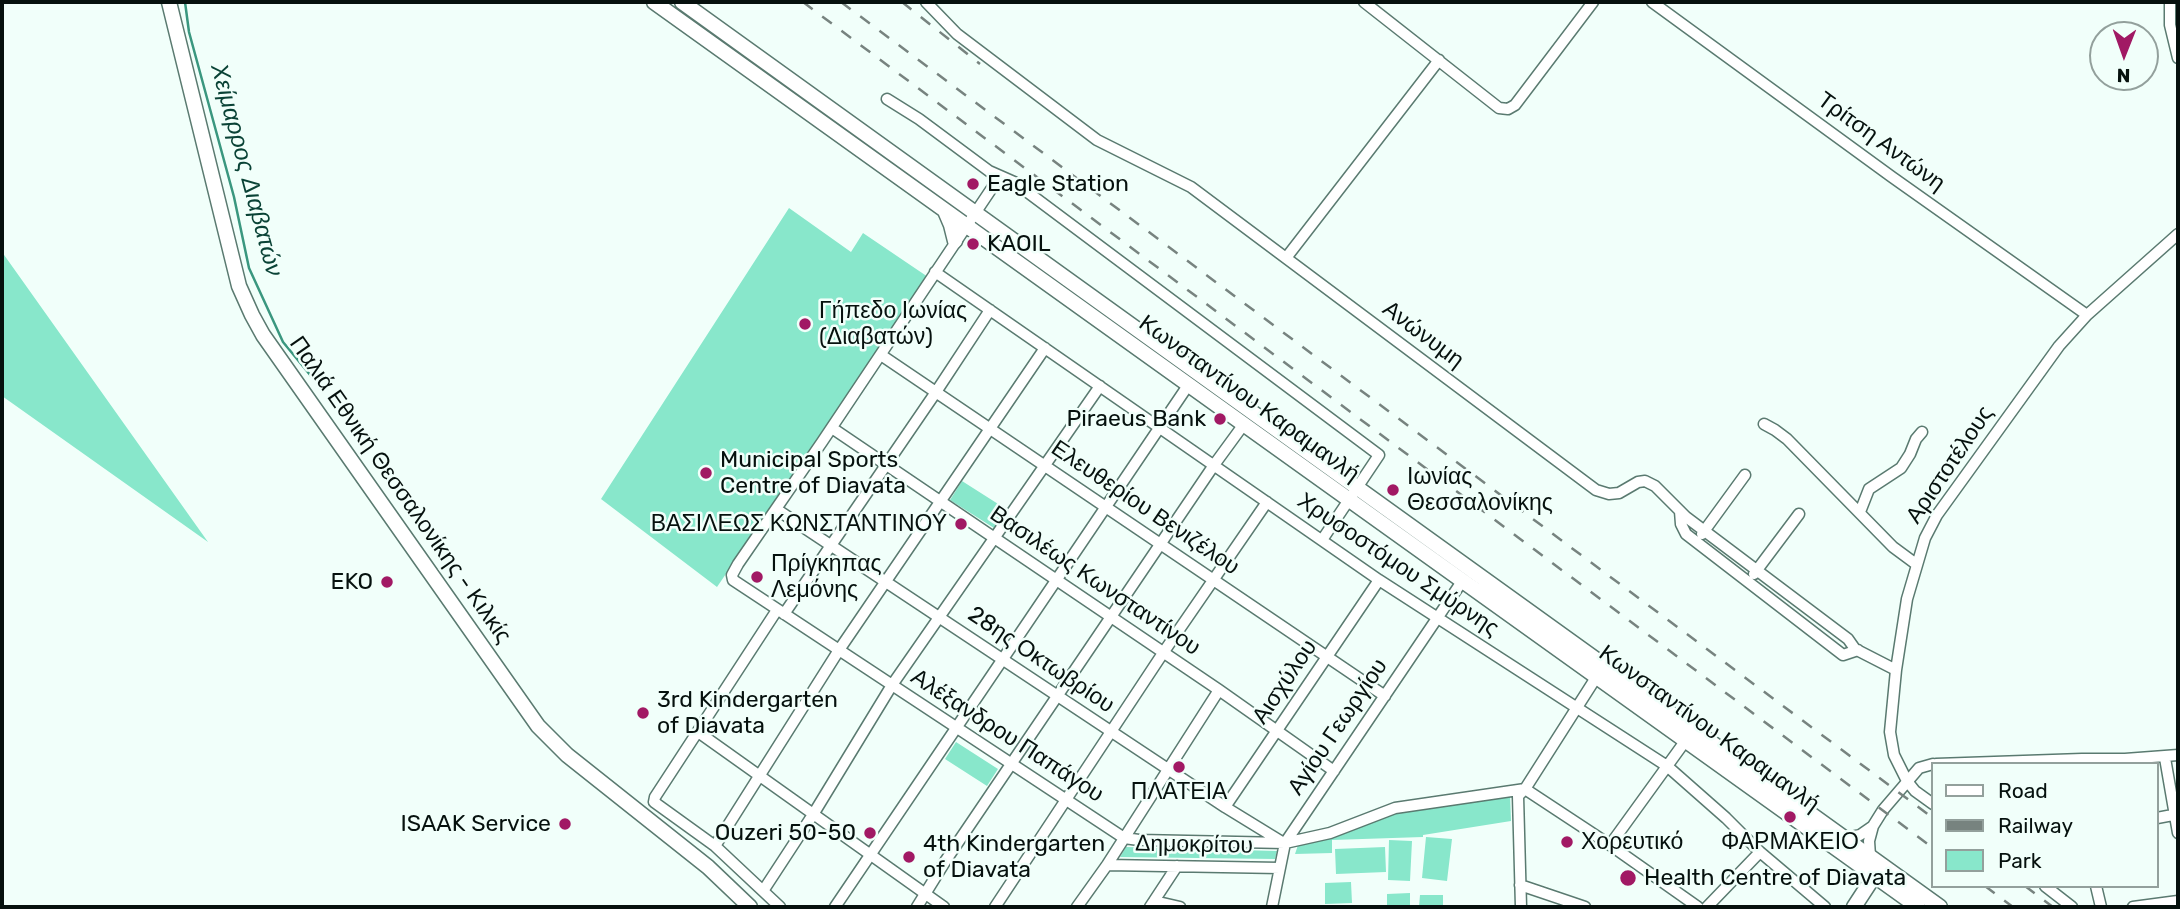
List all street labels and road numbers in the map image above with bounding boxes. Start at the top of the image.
street label: Τρίτση Αντώνη [1812,86,1950,198]
street label: Ανώνυμη [1377,296,1469,374]
street label: Κωνσταντίνου Καραμανλή [1133,310,1365,488]
street label: Παλιά Εθνική Θεσσαλονίκης - Κιλκίς [283,331,517,649]
street label: Αριστοτέλους [1901,401,1999,529]
street label: Ελευθερίου Βενιζέλου [1046,435,1244,581]
street label: Χρυσοστόμου Σμύρνης [1292,487,1504,643]
street label: Βασιλέως Κωνσταντίνου [985,500,1205,662]
street label: 28ης Οκτωβρίου [963,601,1119,719]
street label: Αισχύλου [1247,635,1323,729]
street label: Κωνσταντίνου Καραμανλή [1593,640,1825,818]
street label: Αγίου Γεωργίου [1282,654,1394,800]
street label: Αλέξανδρου Παπάγου [906,663,1108,809]
street label: Δημοκρίτου [1135,830,1253,860]

